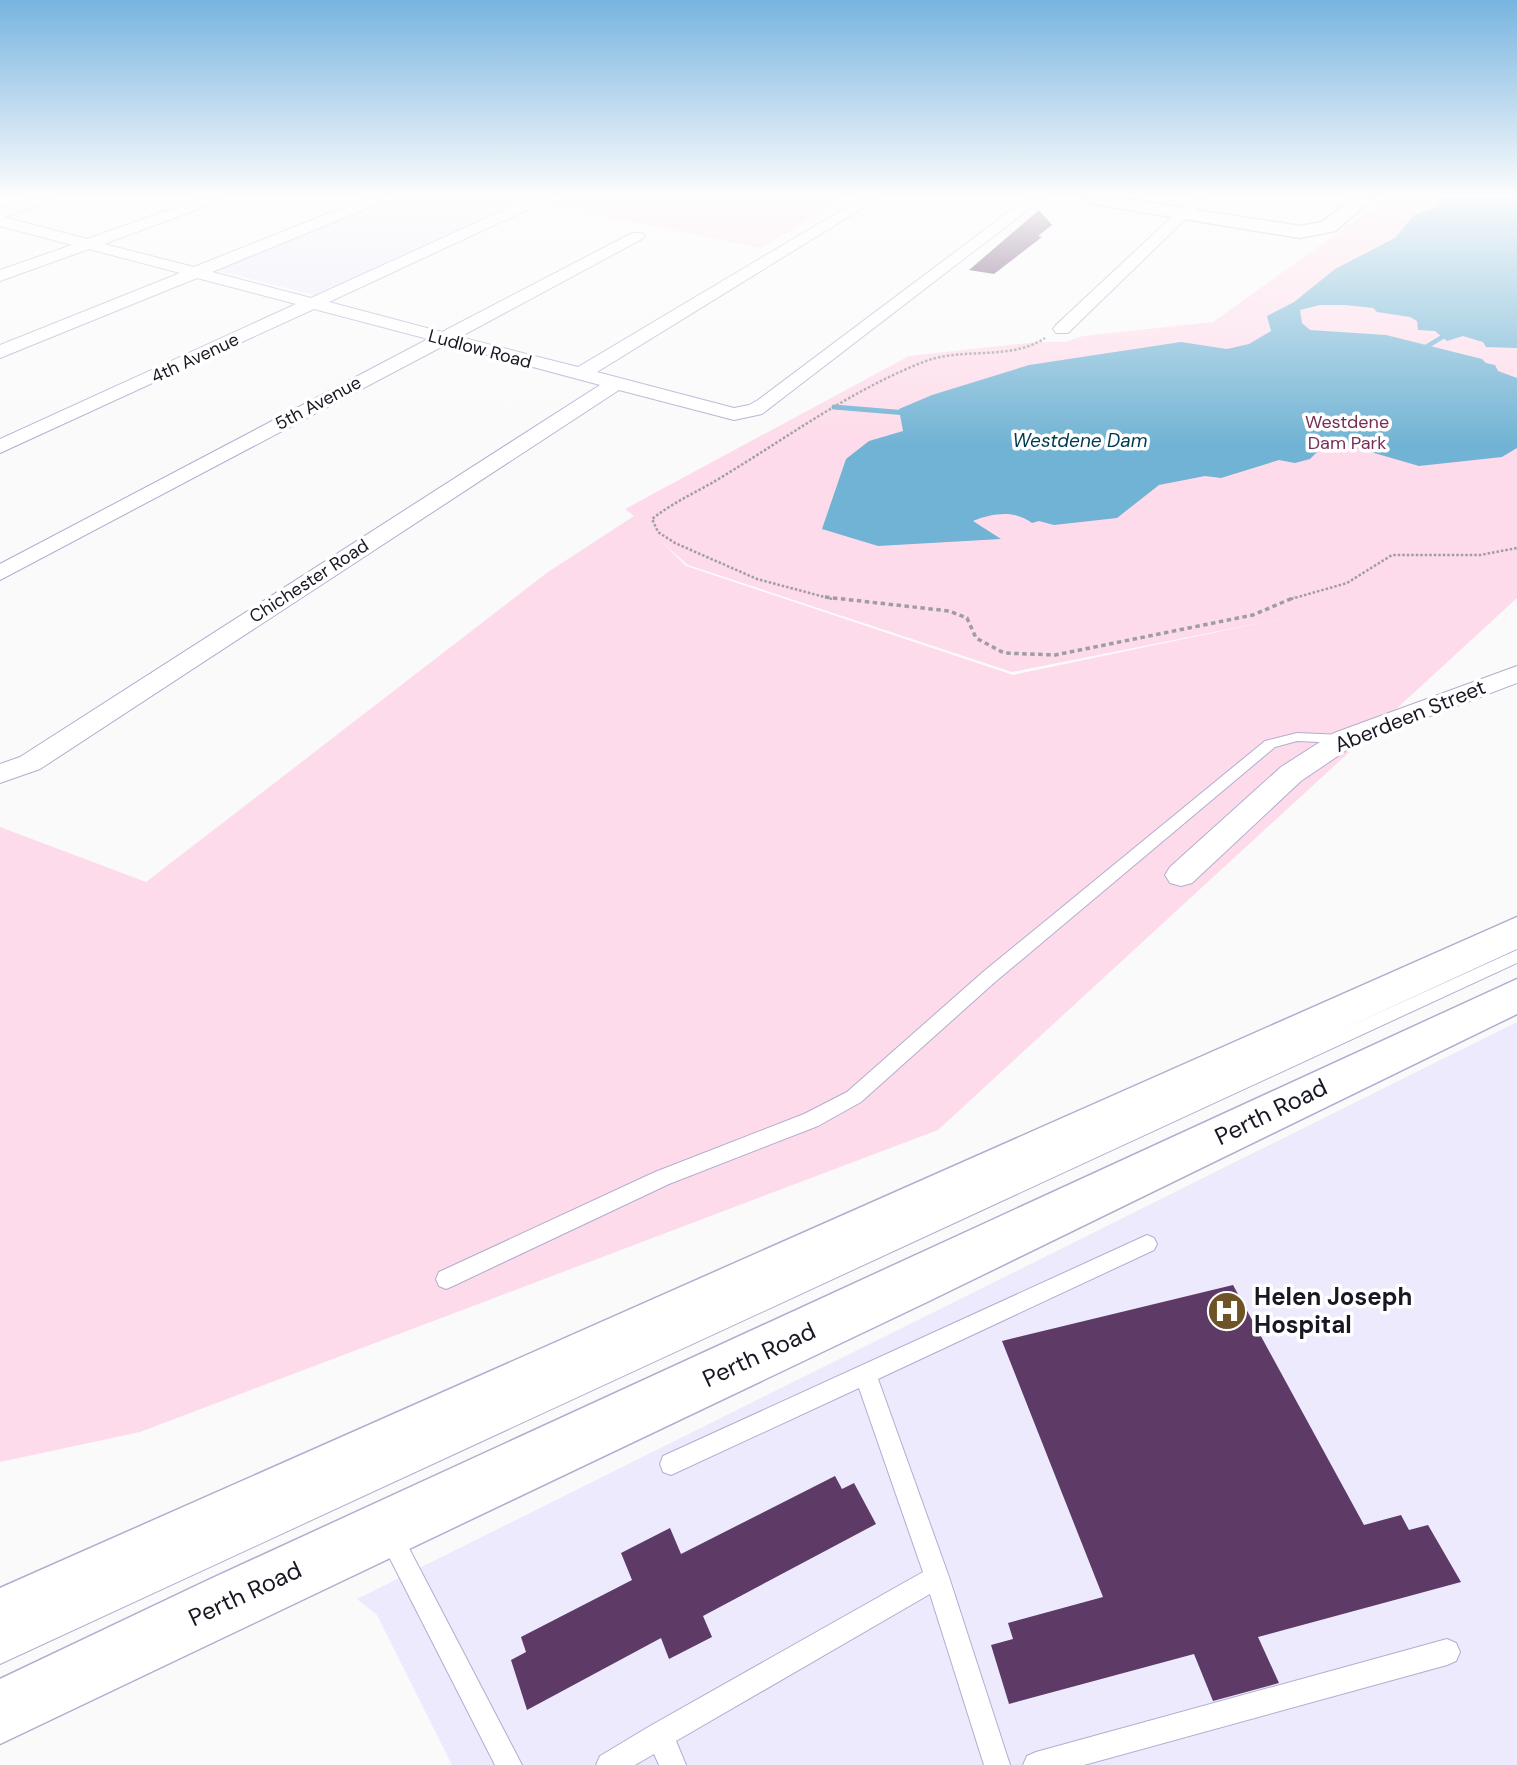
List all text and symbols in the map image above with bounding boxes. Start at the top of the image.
street label: Ludlow Road [426,324,534,374]
street label: 4th Avenue [147,327,243,389]
street label: 5th Avenue [271,370,365,436]
park label: Westdene Dam Park [1305,410,1389,455]
water label: Westdene Dam [1013,428,1148,453]
street label: Chichester Road [245,534,373,628]
street label: Aberdeen Street [1330,673,1490,759]
street label: Perth Road [1210,1071,1332,1152]
place label: Helen Joseph Hospital [1254,1281,1412,1340]
hospital icon: Helen Joseph Hospital [1206,1290,1248,1332]
street label: Perth Road [697,1315,820,1394]
street label: Perth Road [183,1554,306,1633]

